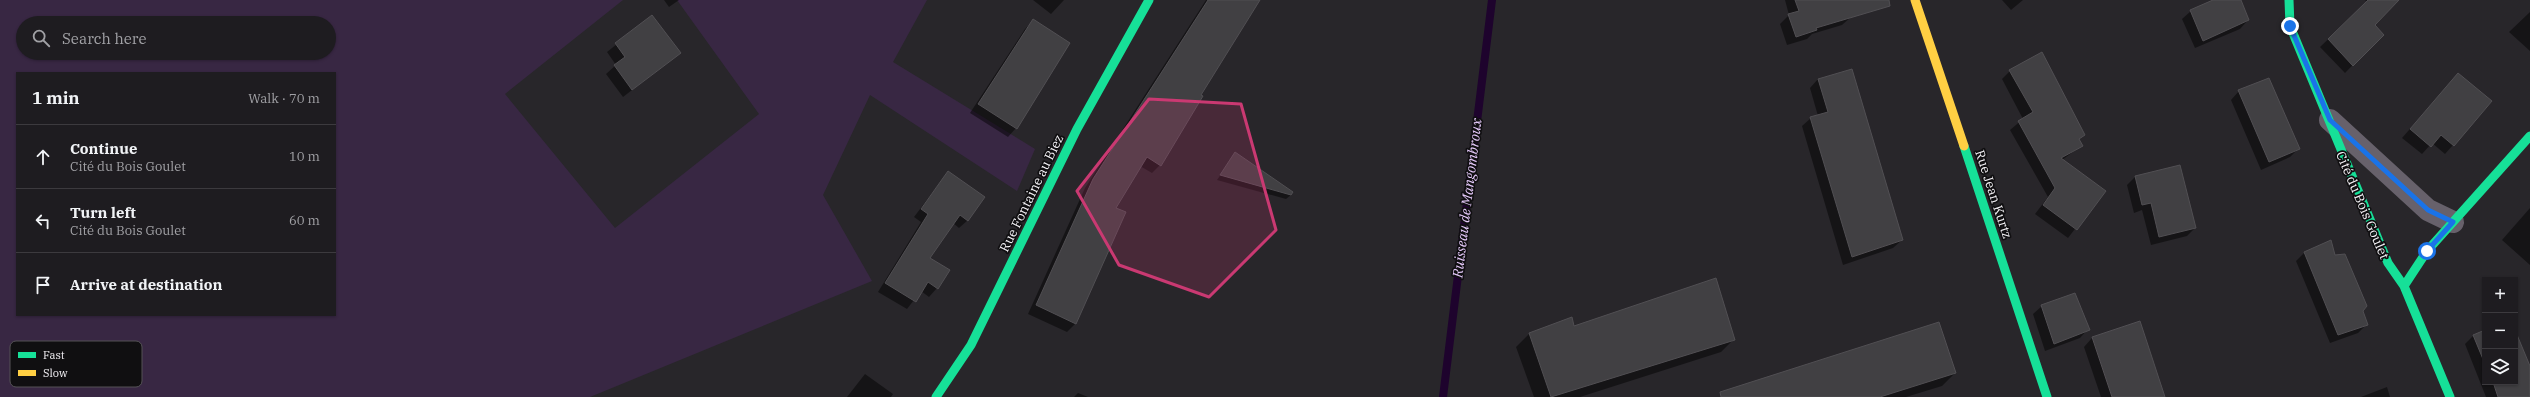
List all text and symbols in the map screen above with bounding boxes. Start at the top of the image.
search box [16,16,336,60]
route end [2281,17,2299,35]
icon: search [30,27,52,49]
text: Search here [62,29,147,48]
text: 1 min [32,87,80,109]
text: Walk · 70 m [248,90,320,107]
water label: Ruisseau de Mangombroux [1448,116,1486,280]
street label: Rue Fontaine au Biez [996,132,1067,255]
text: Continue [70,139,137,158]
icon: ahead [32,146,54,168]
text: 10 m [289,148,320,165]
street label: Rue Jean Kurtz [1971,148,2016,241]
street label: Cité du Bois Goulet [2332,149,2393,262]
text: Cité du Bois Goulet [70,158,186,175]
text: Turn left [70,203,136,222]
icon: left [32,210,54,232]
text: 60 m [289,212,320,229]
text: Cité du Bois Goulet [70,222,186,239]
route start [2418,242,2436,260]
icon: arrive [32,274,54,296]
text: Arrive at destination [70,275,222,294]
map controls [2482,277,2518,385]
button: + [2482,277,2518,313]
button: − [2482,313,2518,349]
legend [10,341,142,387]
text: Fast [43,348,65,362]
button: layers [2482,349,2518,385]
text: Slow [43,366,68,380]

